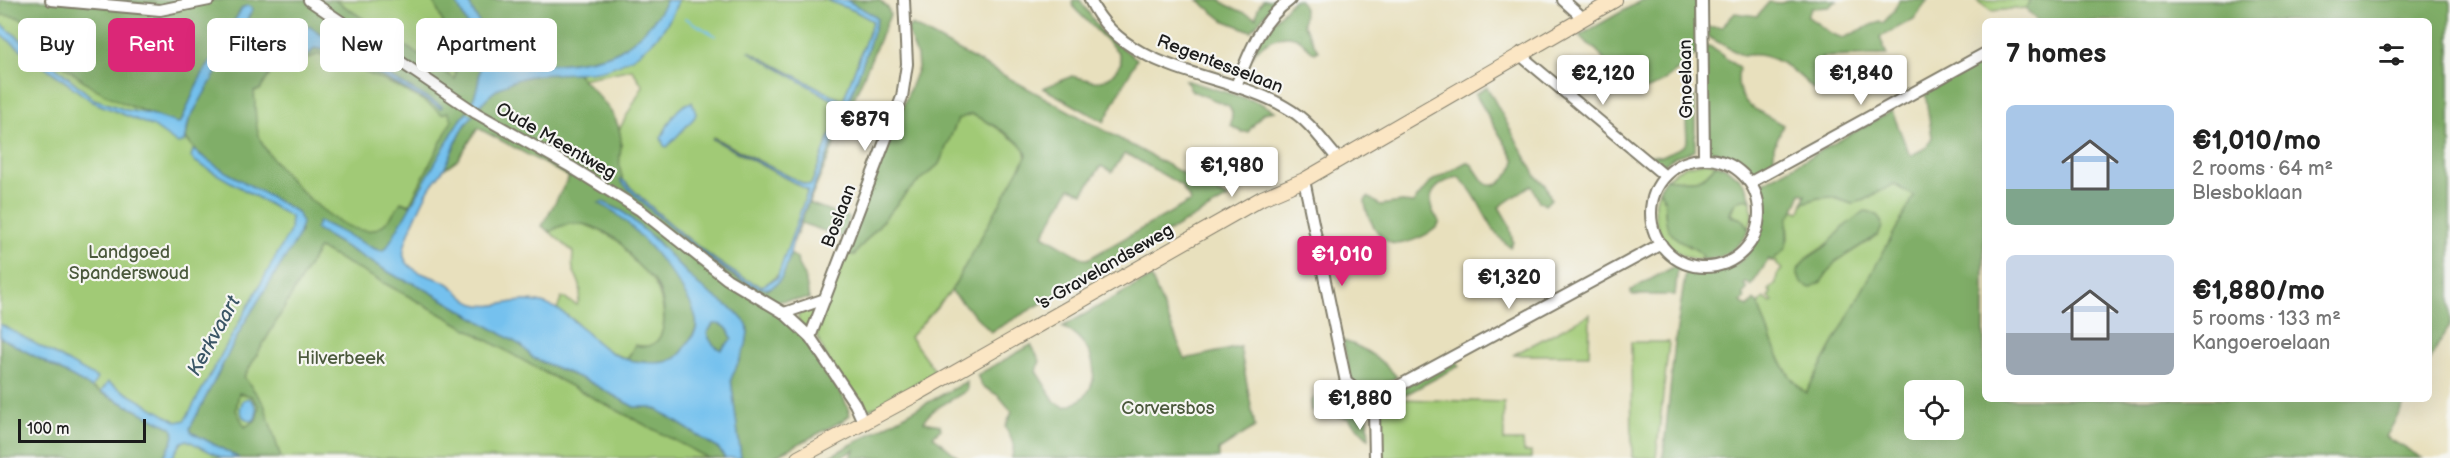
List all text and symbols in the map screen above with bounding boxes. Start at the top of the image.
chip: Buy [18,18,96,72]
chip: Rent [108,18,195,72]
chip: Filters [207,18,308,72]
chip: New [320,18,404,72]
chip: Apartment [416,18,557,72]
street label: Regentesselaan [1154,30,1286,98]
icon: filters [2375,38,2408,71]
street label: Gnoelaan [1675,39,1697,119]
text: 7 homes [2006,39,2106,70]
pin: €2,120 [1554,55,1652,106]
pin: €1,840 [1812,55,1910,106]
text: €2,120 [1571,62,1635,86]
text: €1,840 [1829,62,1893,86]
street label: Oude Meentweg [492,98,620,184]
pin: €879 [829,101,901,152]
text: €879 [840,108,890,132]
text: €1,010/mo [2192,126,2321,157]
icon: home [2054,129,2126,201]
pin: €1,980 [1183,147,1281,198]
text: €1,980 [1200,154,1264,178]
text: 2 rooms · 64 m² [2192,157,2333,181]
street label: Boslaan [817,181,861,251]
text: Blesboklaan [2192,181,2302,205]
street label: 's-Gravelandseweg [1033,219,1177,315]
pin: €1,010 [1293,236,1391,287]
park label: Landgoed Spanderswoud [69,242,189,284]
text: €1,010 [1311,243,1373,267]
pin: €1,320 [1460,259,1558,310]
text: €1,320 [1477,266,1541,290]
text: €1,880/mo [2192,276,2325,307]
icon: home [2054,279,2126,351]
water label: Kerkvaart [182,291,246,380]
text: 5 rooms · 133 m² [2192,307,2341,331]
text: Kangoeroelaan [2192,331,2330,355]
park label: Hilverbeek [297,348,385,369]
pin: €1,880 [1311,380,1409,431]
map controls [1904,380,1964,440]
button: locate [1904,380,1964,440]
text: €1,880 [1328,387,1392,411]
park label: Corversbos [1121,398,1215,419]
scale bar [18,416,146,444]
text: 100 m [27,420,70,439]

